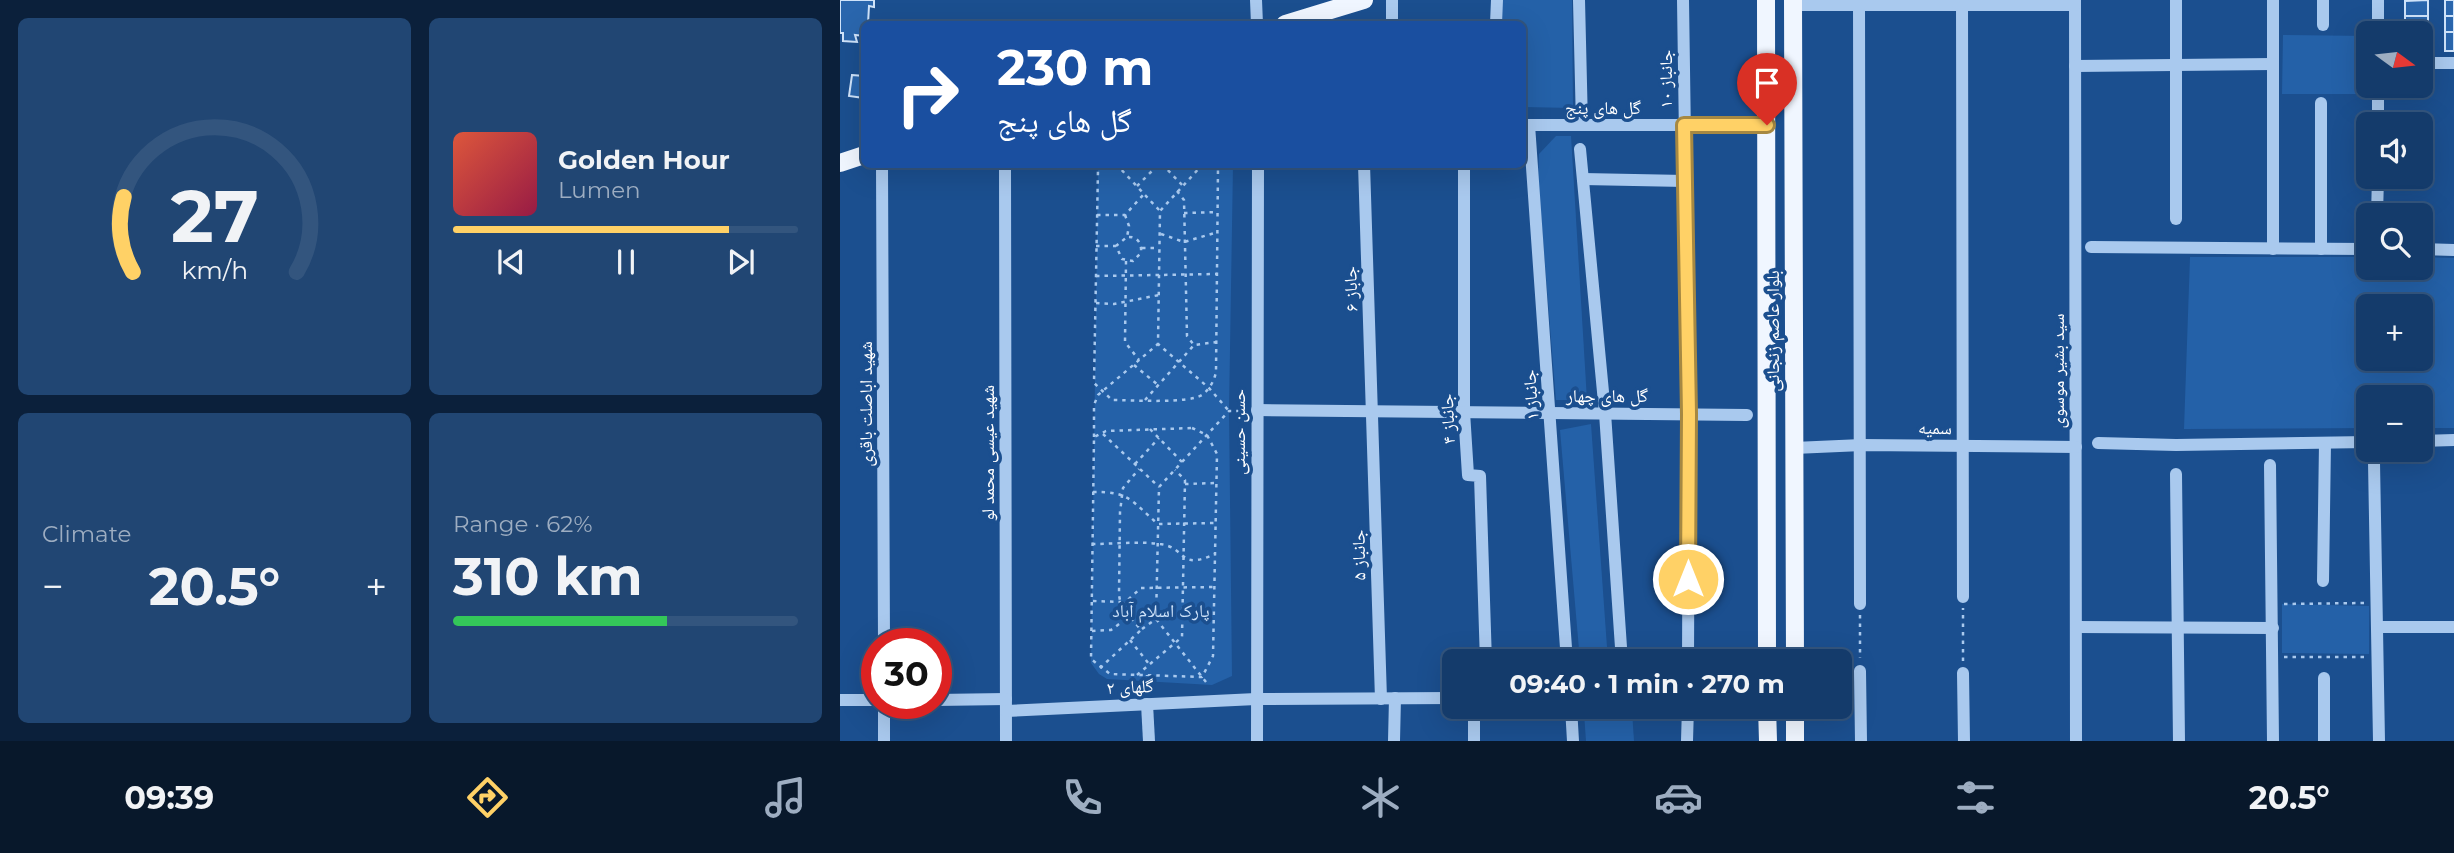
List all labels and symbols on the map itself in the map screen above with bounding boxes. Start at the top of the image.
north arrow [2356,21,2432,98]
street label: جانباز ۱۰ [1655,50,1677,108]
pin [1737,53,1797,125]
street label: گل های پنج [1565,97,1641,120]
street label: جاباز ۶ [1339,266,1363,312]
street label: بلوار عاصم زنجانی [1762,270,1785,392]
street label: سید بشیر موسوی [2047,314,2069,428]
street label: شهید اباصلت باقری [855,341,877,467]
street label: جانباز ۱ [1518,369,1544,421]
street label: شهید عیسی محمد لو [977,385,999,521]
street label: گل های چهار [1565,385,1649,407]
street label: حسن حسینی [1228,389,1250,475]
street label: جانباز ۴ [1436,393,1460,445]
street label: سمیه [1918,417,1952,439]
street label: جانباز ۵ [1348,530,1370,580]
position arrow [1651,542,1725,616]
park label: پارک اسلام آباد [1112,600,1210,623]
speed limit sign: 30 [861,628,952,719]
street label: گلهای ۲ [1106,675,1155,699]

